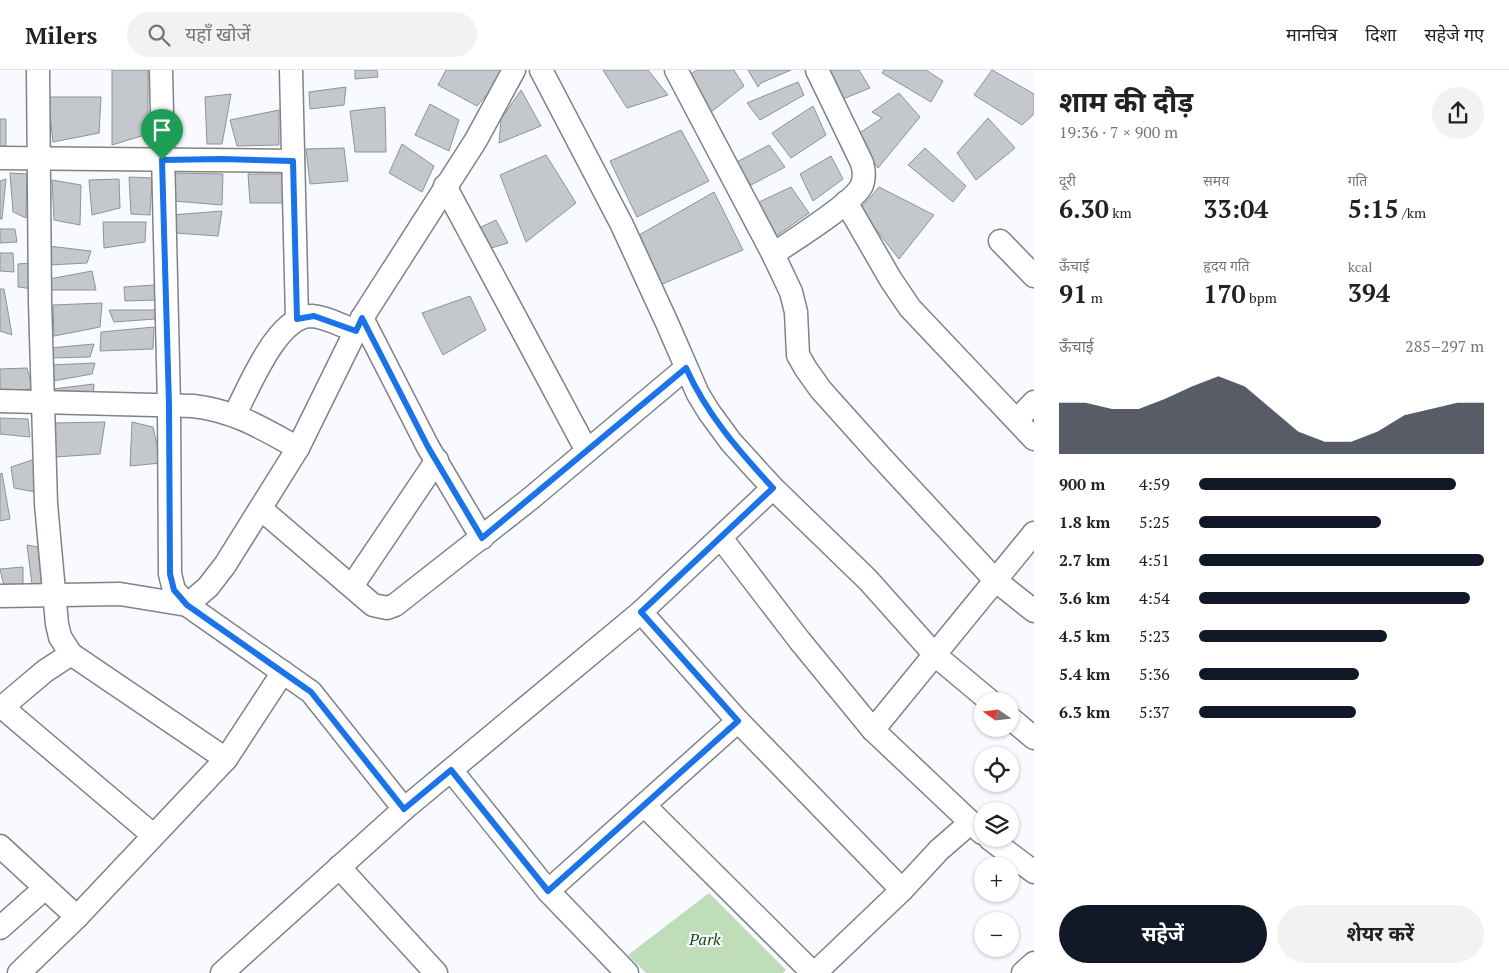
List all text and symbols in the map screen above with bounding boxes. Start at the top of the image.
search box [127,12,477,57]
text: Milers [25,19,97,51]
icon: search [145,21,173,49]
text: यहाँ खोजें [185,21,251,46]
text: मानचित्र [1286,22,1337,46]
text: दिशा [1365,22,1396,46]
text: सहेजे गए [1424,22,1484,46]
text: शाम की दौड़ [1059,83,1193,120]
button: share [1432,87,1484,139]
pin [141,109,183,160]
icon: arrive [148,116,176,144]
text: 19:36 · 7 × 900 m [1059,121,1178,143]
text: दूरी [1059,171,1076,190]
text: समय [1203,171,1229,190]
text: गति [1348,171,1367,190]
text: 6.30 [1059,192,1109,225]
text: 33:04 [1203,192,1268,225]
text: 5:15 [1348,192,1399,225]
text: km [1109,203,1132,222]
text: /km [1399,203,1426,222]
text: ऊँचाई [1059,256,1089,275]
text: हृदय गति [1203,256,1249,275]
text: kcal [1348,257,1373,276]
text: 394 [1348,276,1390,309]
text: 91 [1059,277,1087,310]
text: 170 [1203,277,1246,310]
text: m [1087,288,1103,307]
text: bpm [1246,288,1277,307]
text: ऊँचाई [1059,335,1094,357]
text: 285–297 m [1405,335,1484,357]
text: 900 m [1059,473,1105,495]
text: 4:59 [1139,473,1170,495]
text: 1.8 km [1059,511,1110,533]
text: 5:25 [1139,511,1170,533]
text: 2.7 km [1059,549,1110,571]
text: 4:51 [1139,549,1170,571]
text: 3.6 km [1059,587,1110,609]
text: 4:54 [1139,587,1170,609]
text: 4.5 km [1059,625,1110,647]
text: 5:23 [1139,625,1170,647]
text: 5.4 km [1059,663,1110,685]
text: 5:36 [1139,663,1170,685]
north arrow [974,692,1019,738]
map controls [974,692,1019,957]
text: 6.3 km [1059,701,1110,723]
text: 5:37 [1139,701,1170,723]
button: locate [974,747,1019,792]
button: layers [974,802,1019,847]
button: + [974,857,1019,902]
button: सहेजें [1059,905,1267,963]
button: शेयर करें [1277,905,1484,963]
button: − [974,912,1019,957]
park label: Park [688,928,721,950]

